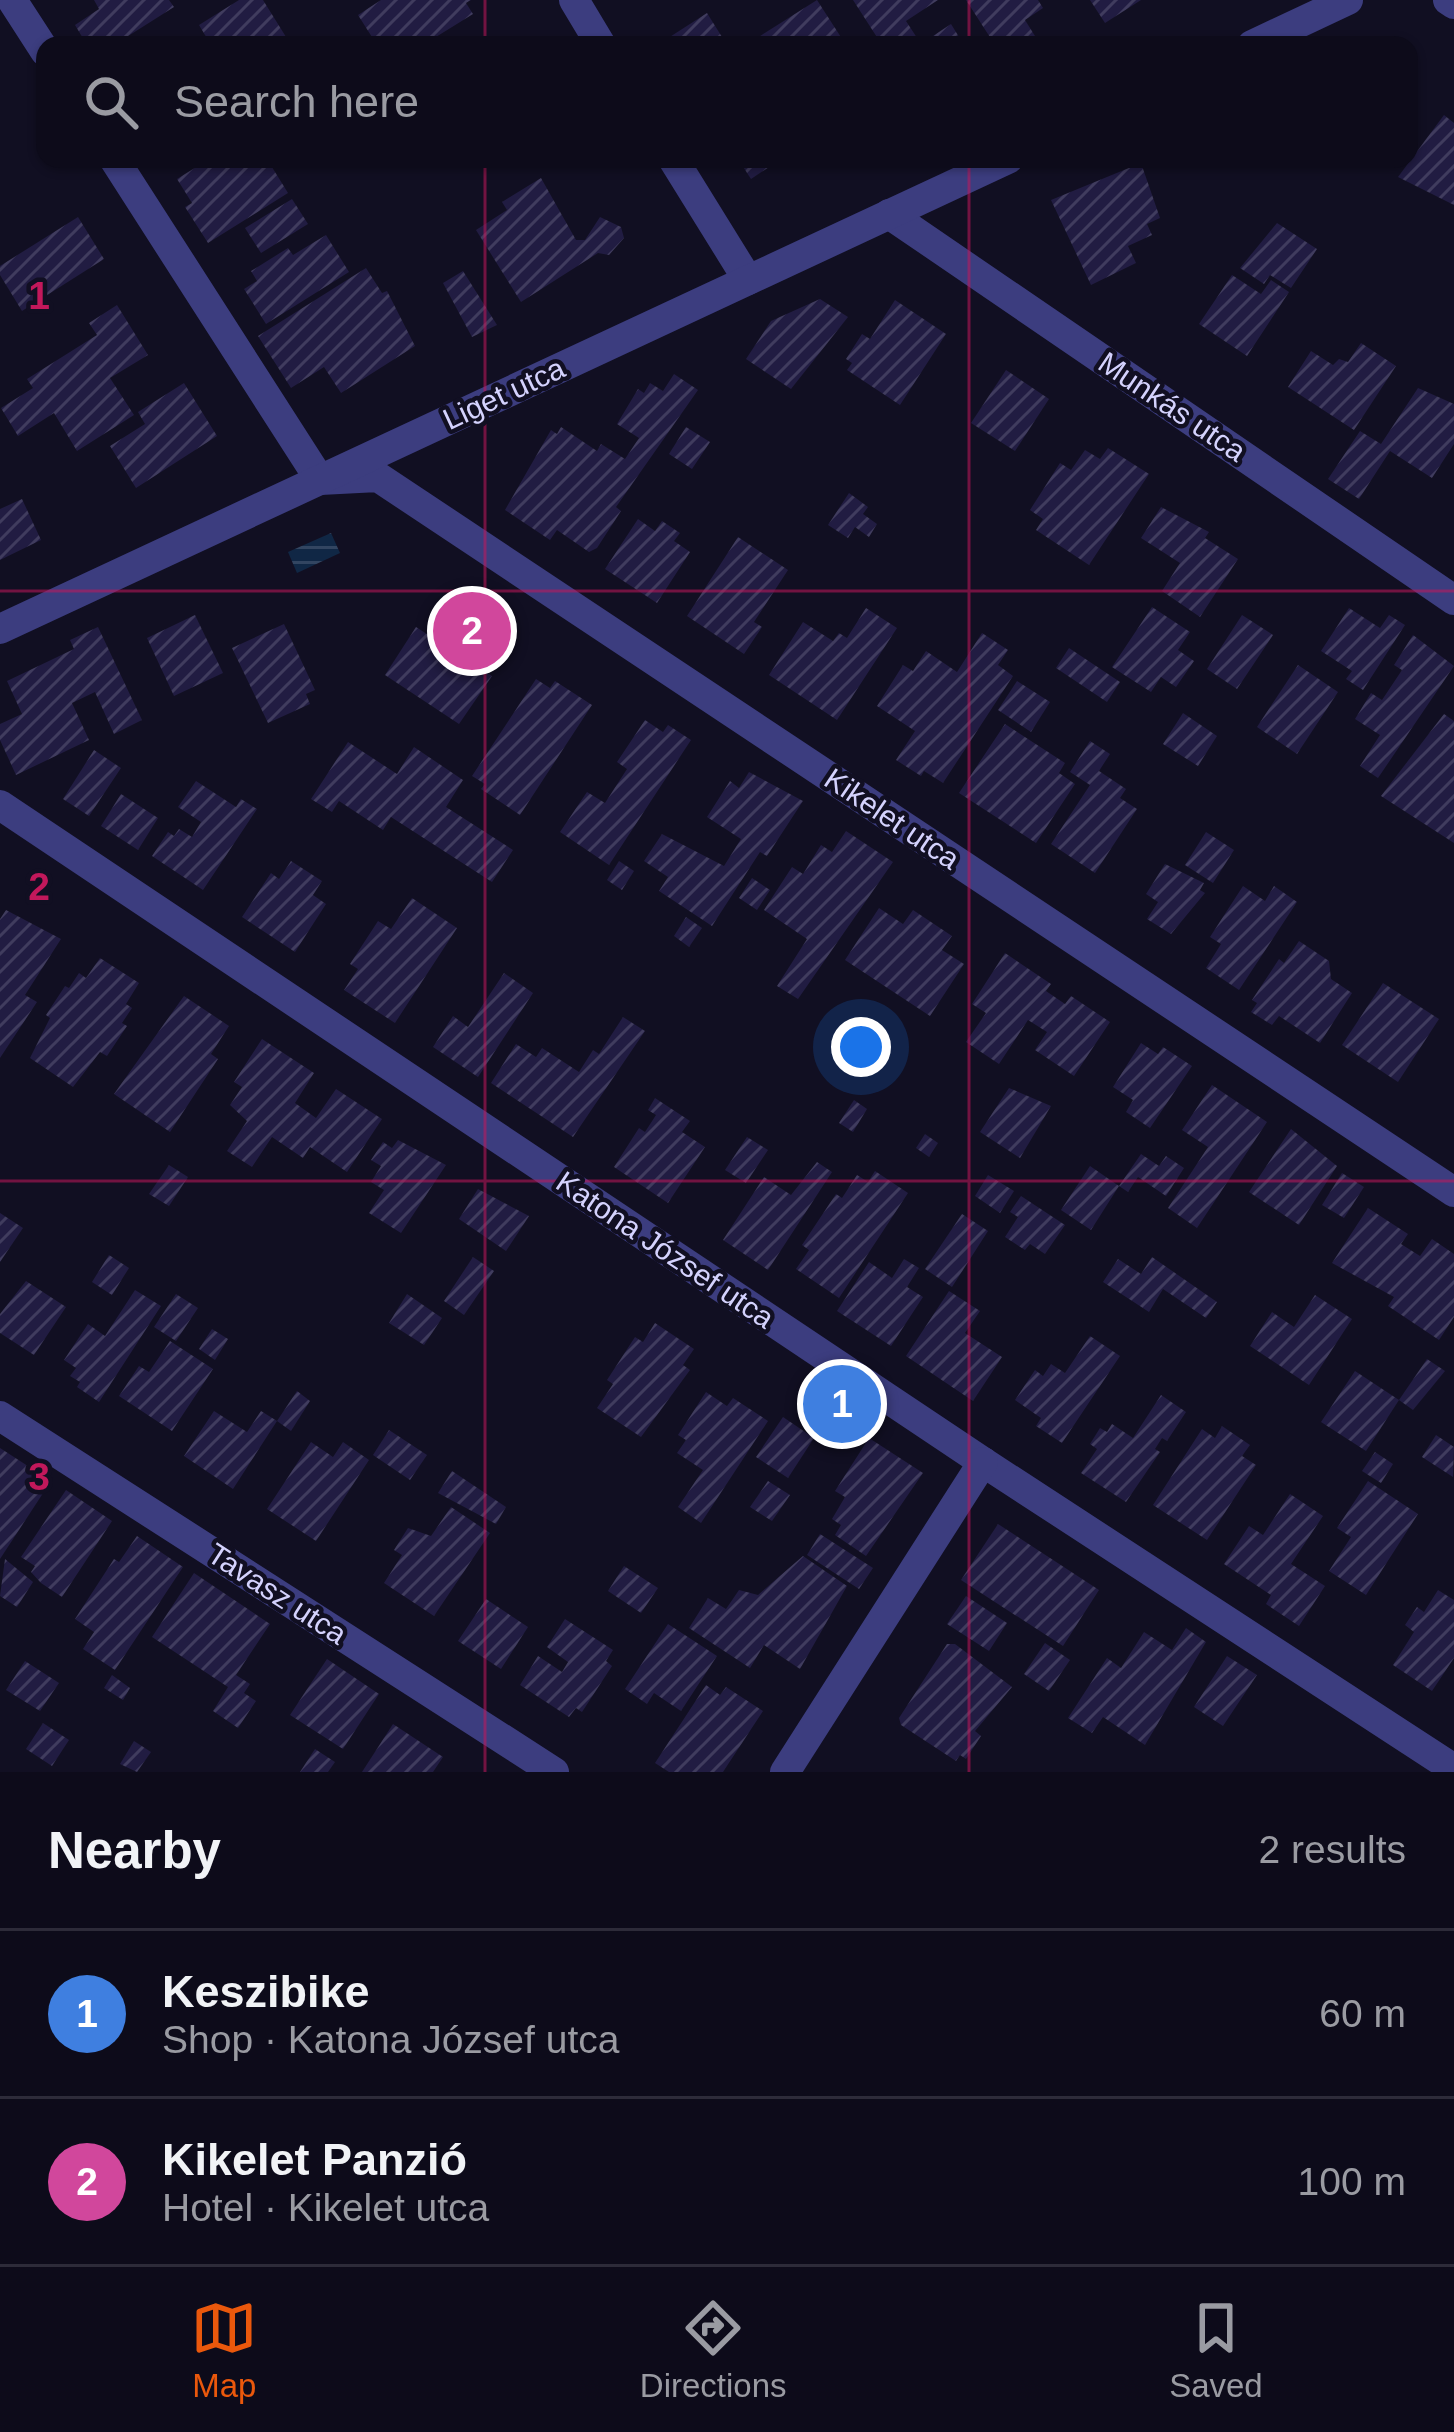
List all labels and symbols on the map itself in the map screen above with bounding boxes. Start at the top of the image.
text: 1 [28,274,50,317]
street label: Munkás utca [1093,345,1252,468]
street label: Liget utca [438,351,570,436]
pin: 2 [433,586,511,676]
street label: Kikelet utca [819,762,966,876]
text: 2 [28,865,50,908]
your location [831,1017,891,1077]
street label: Katona József utca [550,1165,781,1335]
pin: 1 [803,1359,881,1449]
text: 3 [28,1455,50,1498]
street label: Tavasz utca [202,1537,353,1651]

